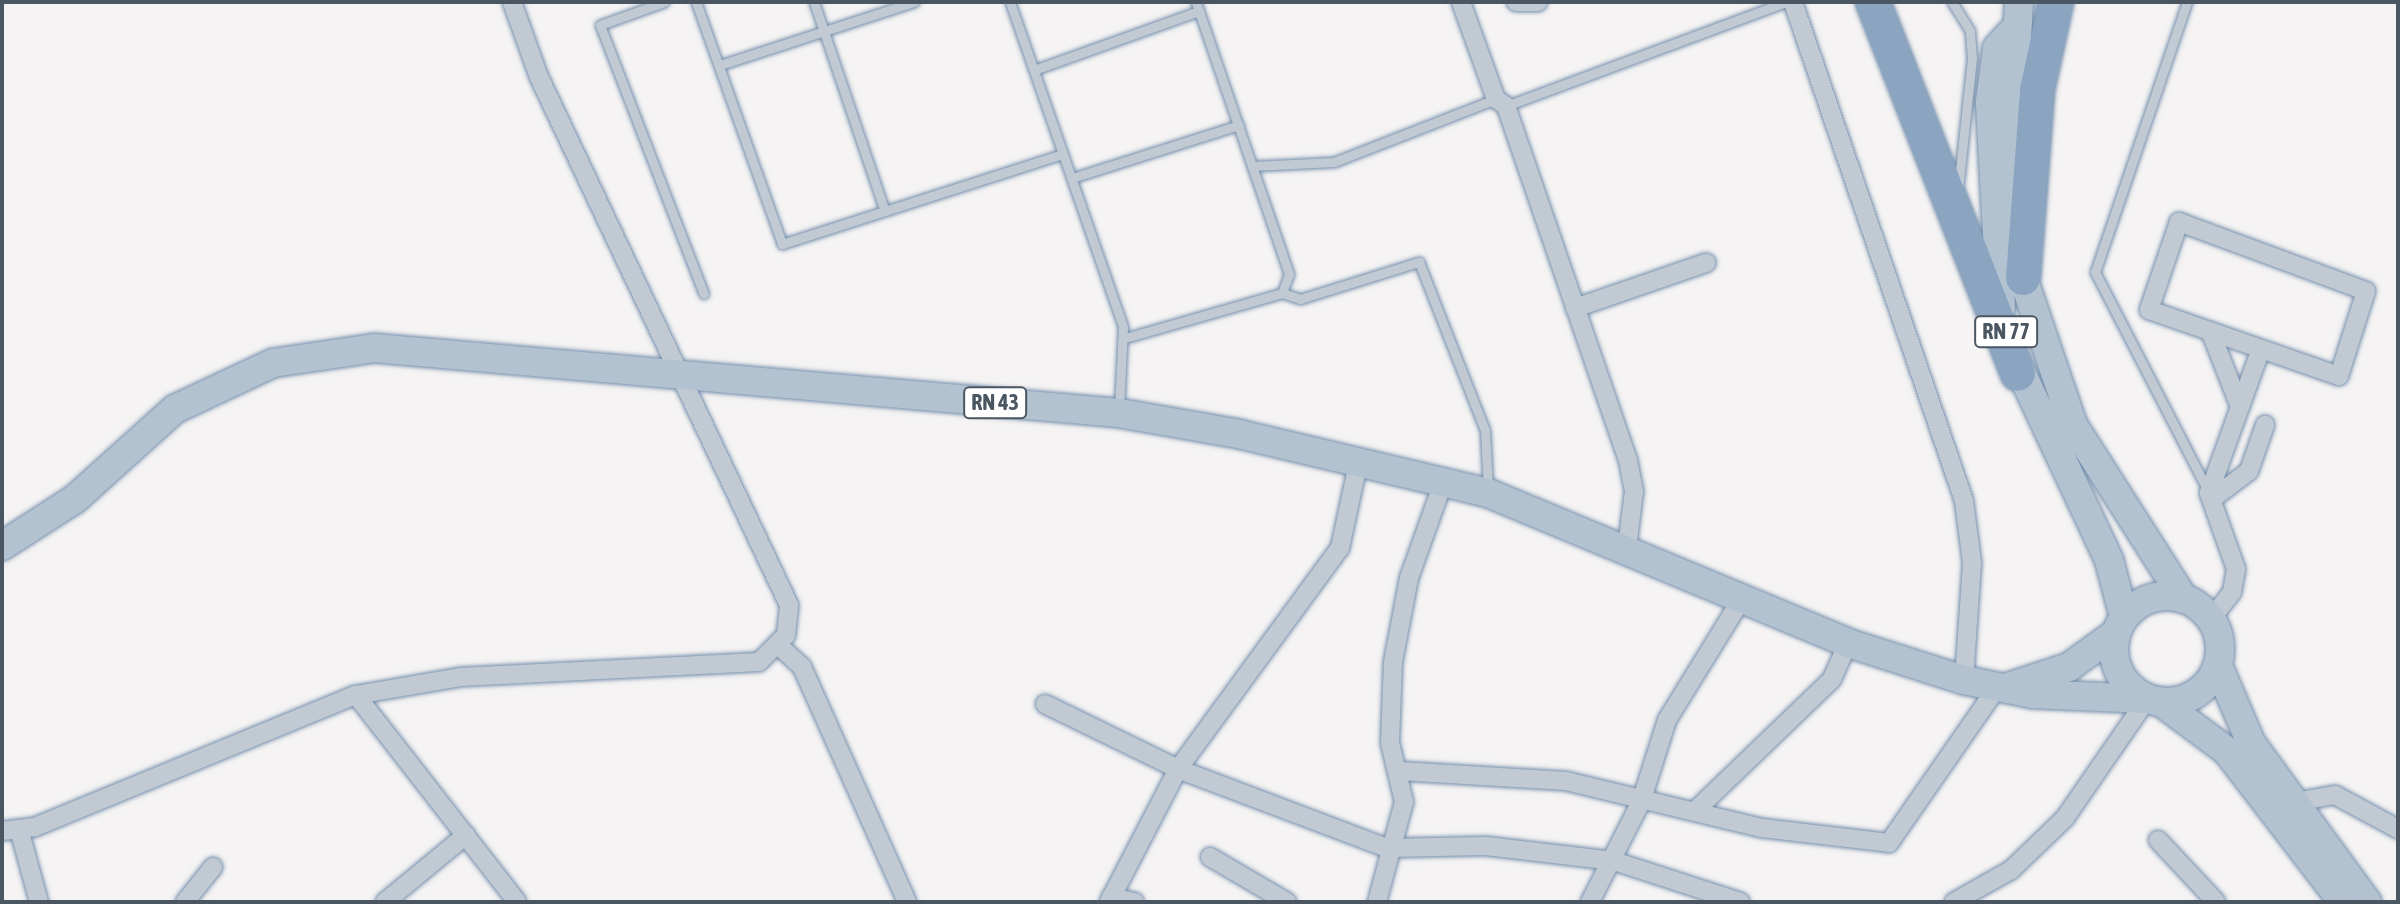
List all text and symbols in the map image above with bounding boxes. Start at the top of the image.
road number: RN 77 [1974,314,2038,350]
road number: RN 43 [963,385,1027,421]

